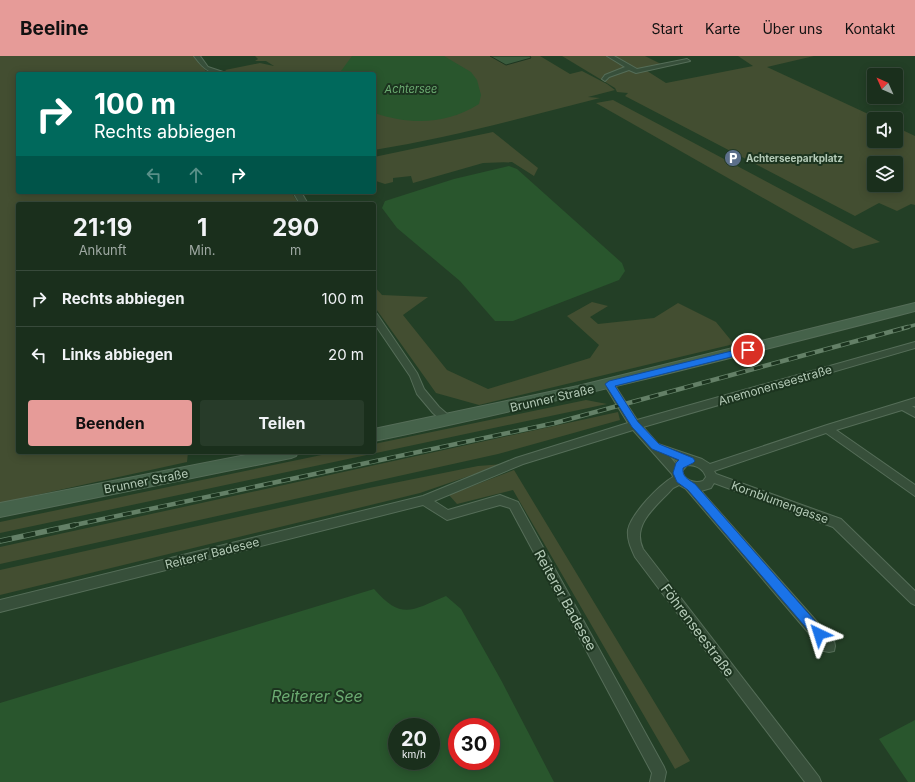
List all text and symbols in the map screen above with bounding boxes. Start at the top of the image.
text: Beeline [20,17,89,40]
text: Start [651,20,683,37]
text: Karte [705,20,740,37]
text: Über uns [762,20,823,37]
text: Kontakt [845,20,895,37]
north arrow [867,68,903,104]
map controls [867,68,903,192]
water label: Achtersee [384,82,437,96]
text: 100 m [94,87,176,121]
icon: right [28,88,80,140]
button: sound [867,112,903,148]
text: Rechts abbiegen [94,121,236,142]
parking icon: Achterseeparkplatz [723,148,743,168]
place label: Achterseeparkplatz [746,152,843,164]
button: layers [867,156,903,192]
icon: left [143,164,165,186]
icon: ahead [185,164,207,186]
icon: right [227,164,249,186]
text: 21:19 [73,213,132,242]
text: 1 [197,213,207,242]
text: 290 [272,213,319,242]
text: Ankunft [79,242,126,258]
text: Min. [189,242,215,258]
text: m [290,242,301,258]
icon: right [28,288,50,310]
text: Rechts abbiegen [62,289,184,308]
text: 100 m [322,289,364,308]
pin [731,333,765,367]
icon: arrive [737,339,759,361]
icon: left [28,344,50,366]
text: Links abbiegen [62,345,173,364]
text: 20 m [328,345,364,364]
street label: Anemonenseestraße [716,362,834,408]
street label: Brunner Straße [509,381,595,415]
button: Beenden [28,400,192,446]
button: Teilen [200,400,364,446]
street label: Brunner Straße [102,465,190,497]
street label: Kornblumengasse [729,477,831,527]
street label: Reiterer Badesee [163,534,261,572]
street label: Reiterer Badesee [531,547,601,653]
street label: Föhrenseestraße [658,580,738,680]
position arrow [798,613,840,655]
water label: Reiterer See [271,686,363,706]
speed limit sign: 30 [448,718,500,770]
text: 20 [401,727,427,751]
text: km/h [402,748,426,760]

